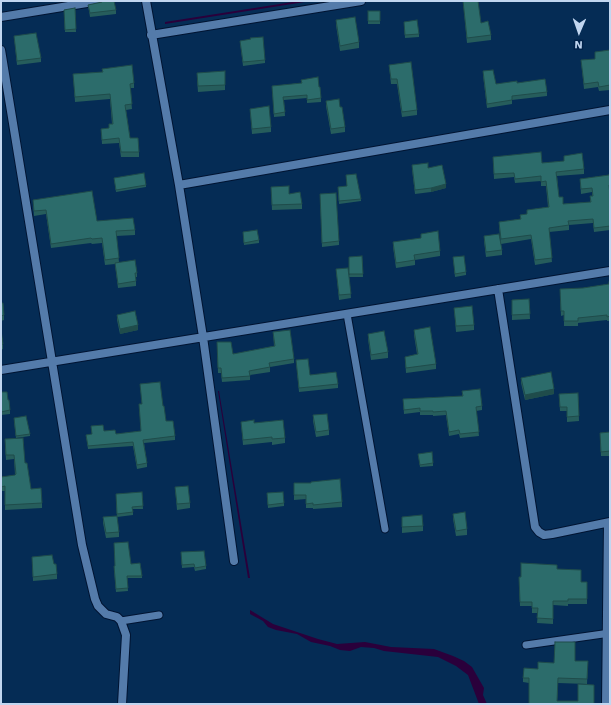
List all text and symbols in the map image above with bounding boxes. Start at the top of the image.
north arrow [559,12,599,52]
text: N [574,38,583,51]

